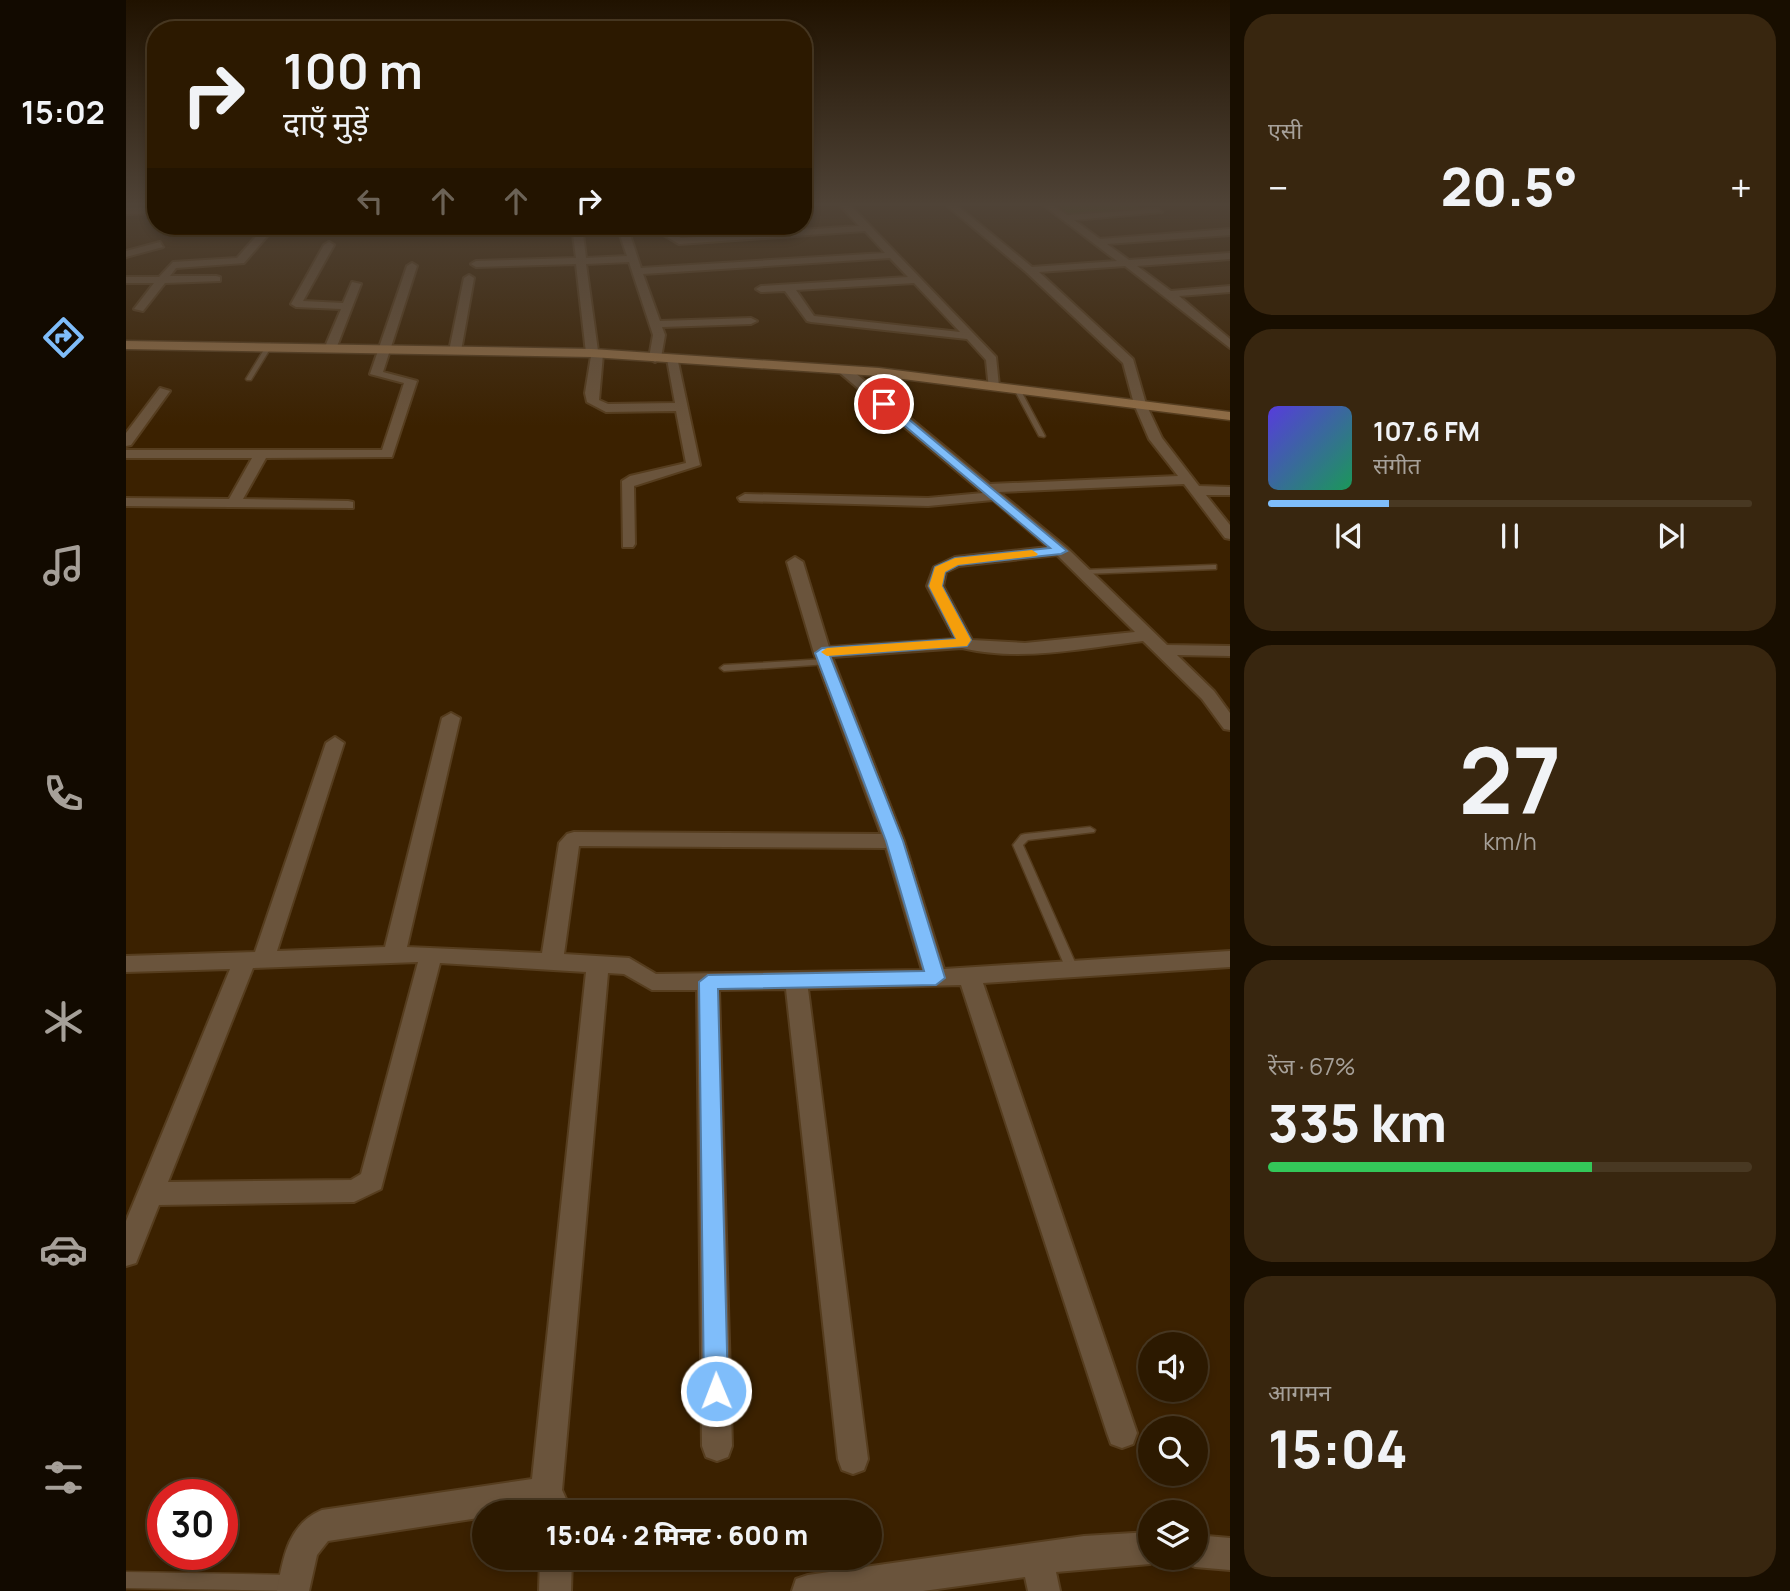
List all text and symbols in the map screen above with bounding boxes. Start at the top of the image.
text: 100 m [283,37,423,104]
icon: right [168,49,259,140]
text: 15:02 [21,90,105,134]
text: दाएँ मुड़ें [283,101,369,145]
text: एसी [1268,114,1302,146]
text: 20.5° [1441,151,1578,222]
text: − [1268,161,1289,213]
text: + [1730,161,1752,213]
icon: left [351,182,389,220]
icon: ahead [424,182,462,220]
icon: ahead [497,182,535,220]
icon: right [570,182,608,220]
icon: directions [39,313,88,362]
pin [854,374,914,434]
icon: arrive [865,385,903,423]
text: 107.6 FM [1373,413,1480,449]
text: संगीत [1373,449,1421,481]
icon: previous [1330,517,1368,555]
icon: pause [1491,517,1529,555]
icon: next [1652,517,1690,555]
icon: music [39,541,88,590]
text: 27 [1459,717,1561,841]
icon: phone [39,769,88,818]
text: km/h [1483,825,1537,857]
icon: climate [39,997,88,1046]
text: रेंज · 67% [1268,1050,1355,1082]
text: 335 km [1268,1087,1447,1158]
icon: car [39,1225,88,1274]
map controls [1138,1332,1208,1570]
button: sound [1138,1332,1208,1402]
position arrow [679,1354,753,1428]
text: आगमन [1268,1376,1331,1408]
text: 15:04 [1268,1413,1408,1484]
button: search [1138,1416,1208,1486]
icon: filters [39,1453,88,1502]
speed limit sign: 30 [147,1479,238,1570]
button: layers [1138,1500,1208,1570]
text: 15:04 · 2 मिनट · 600 m [546,1517,808,1553]

